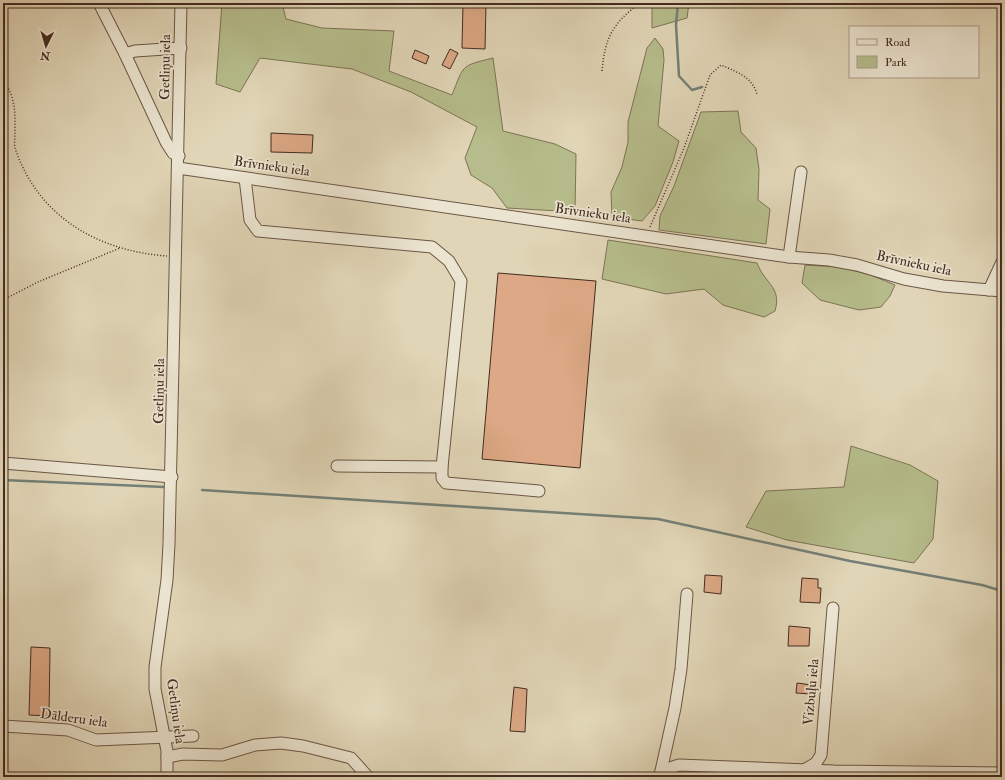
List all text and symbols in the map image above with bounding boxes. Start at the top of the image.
north arrow [26,26,66,66]
legend [849,26,979,78]
street label: Getliņu iela [156,34,174,100]
text: Road [885,35,910,50]
text: N [39,48,52,62]
text: Park [885,55,907,70]
street label: Brīvnieku iela [233,152,311,180]
street label: Brīvnieku iela [554,199,632,227]
street label: Brīvnieku iela [875,247,953,279]
street label: Getliņu iela [150,358,168,424]
street label: Vizbuļu iela [800,658,822,726]
street label: Getliņu iela [163,677,189,745]
street label: Dālderu iela [39,705,109,731]

